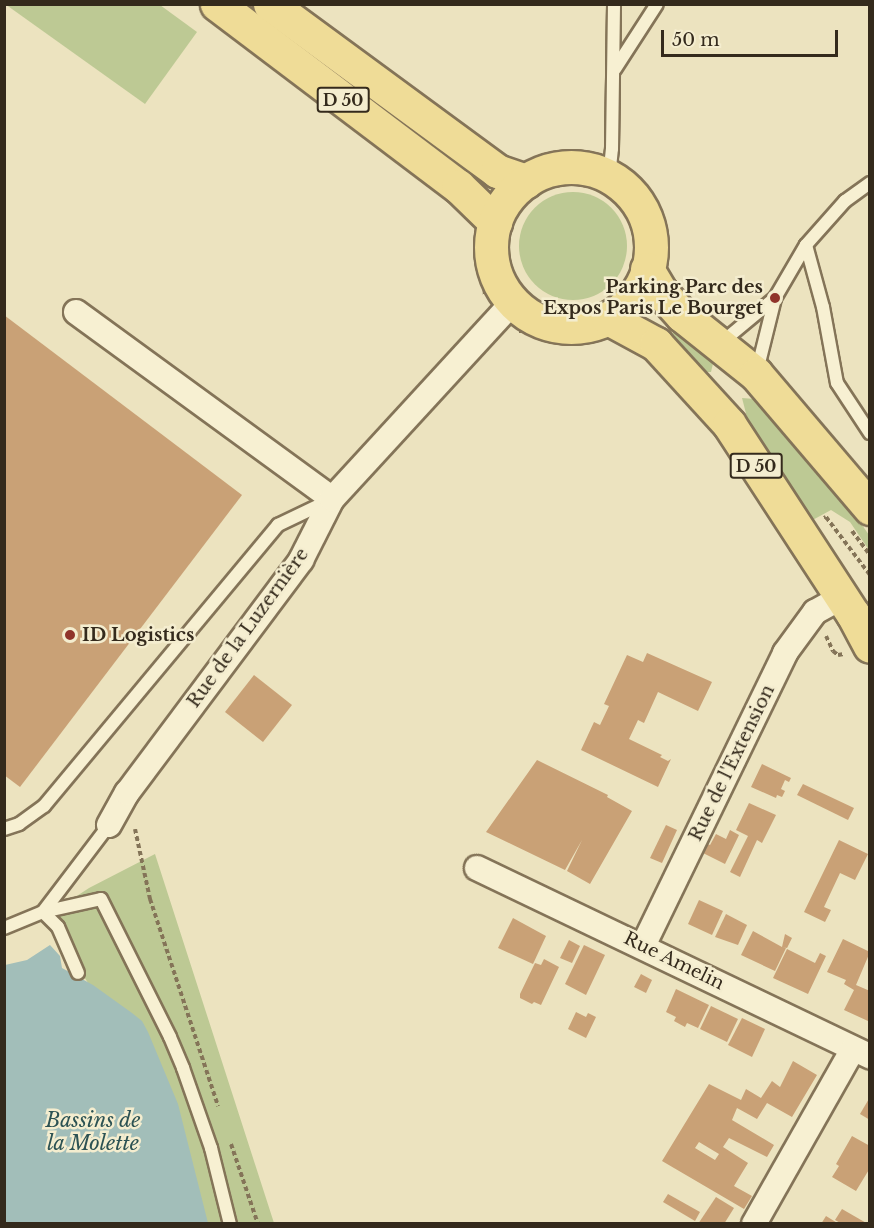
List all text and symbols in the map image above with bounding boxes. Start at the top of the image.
scale bar [664,18,841,56]
text: 50 m [672,29,720,51]
road number: D 50 [316,87,370,113]
place label: Parking Parc des Expos Paris Le Bourget [543,277,763,320]
marker: Parking Parc des Expos Paris Le Bourget [768,291,782,305]
road number: D 50 [729,453,783,479]
street label: Rue de la Luzernière [183,544,313,712]
place label: ID Logistics [82,624,194,646]
marker: ID Logistics [63,628,77,642]
street label: Rue de l'Extension [685,681,779,845]
street label: Rue Amelin [620,927,728,995]
water label: Bassins de la Molette [46,1109,140,1156]

